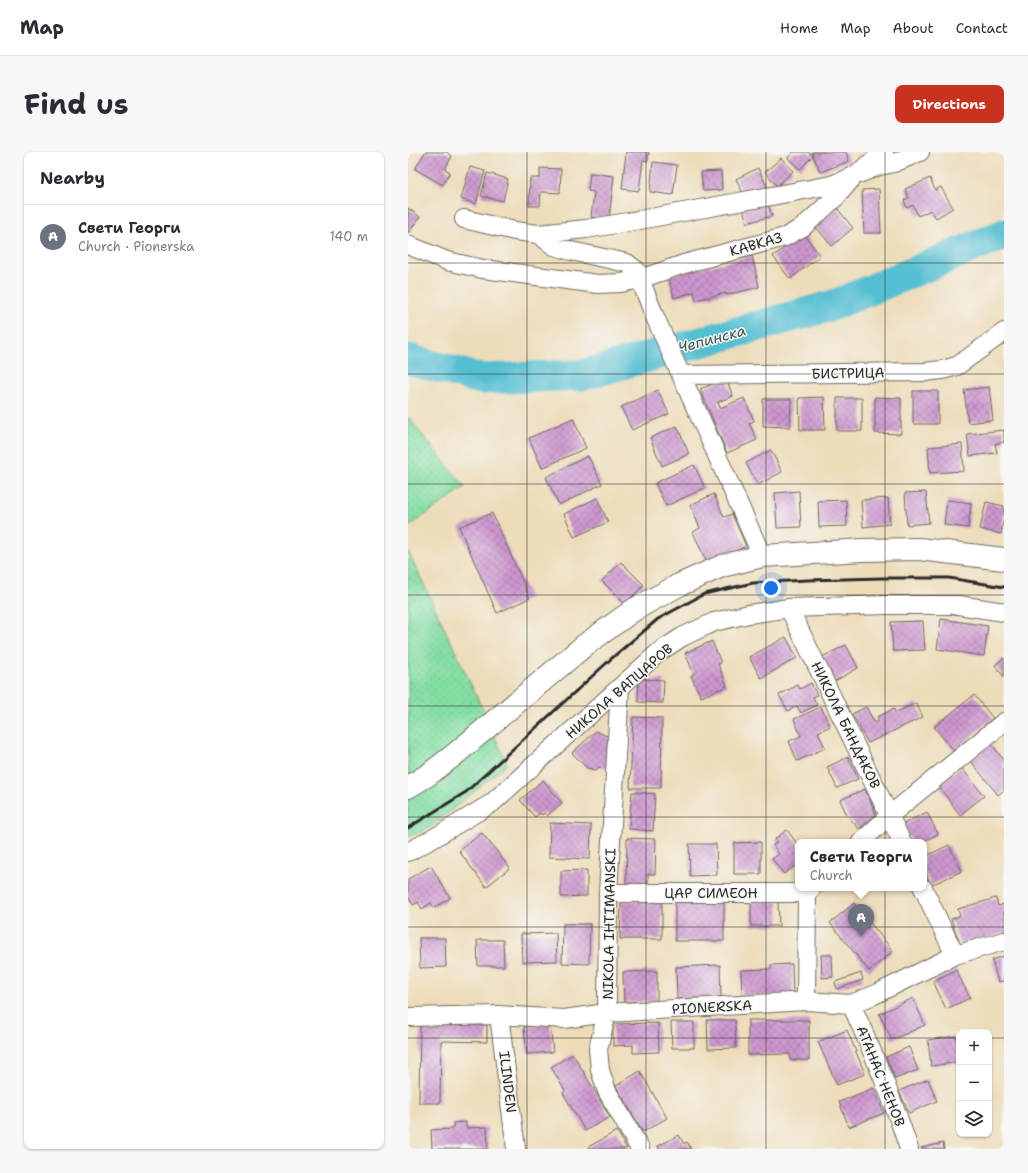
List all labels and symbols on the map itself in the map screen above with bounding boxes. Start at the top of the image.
street label: КАВКАЗ [728,228,784,260]
water label: Чепинска [676,320,748,358]
street label: БИСТРИЦА [811,363,885,383]
your location [761,578,781,598]
street label: НИКОЛА ВАПЦАРОВ [562,639,676,743]
street label: НИКОЛА БАНДАКОВ [807,658,885,792]
street label: NIKOLA IHTIMANSKI [599,848,619,1000]
street label: ЦАР СИМЕОН [664,884,758,902]
pin: A [848,904,874,937]
street label: PIONERSKA [671,996,753,1018]
street label: АТАНАС НЕНОВ [853,1023,909,1129]
street label: ILINDEN [495,1050,521,1114]

